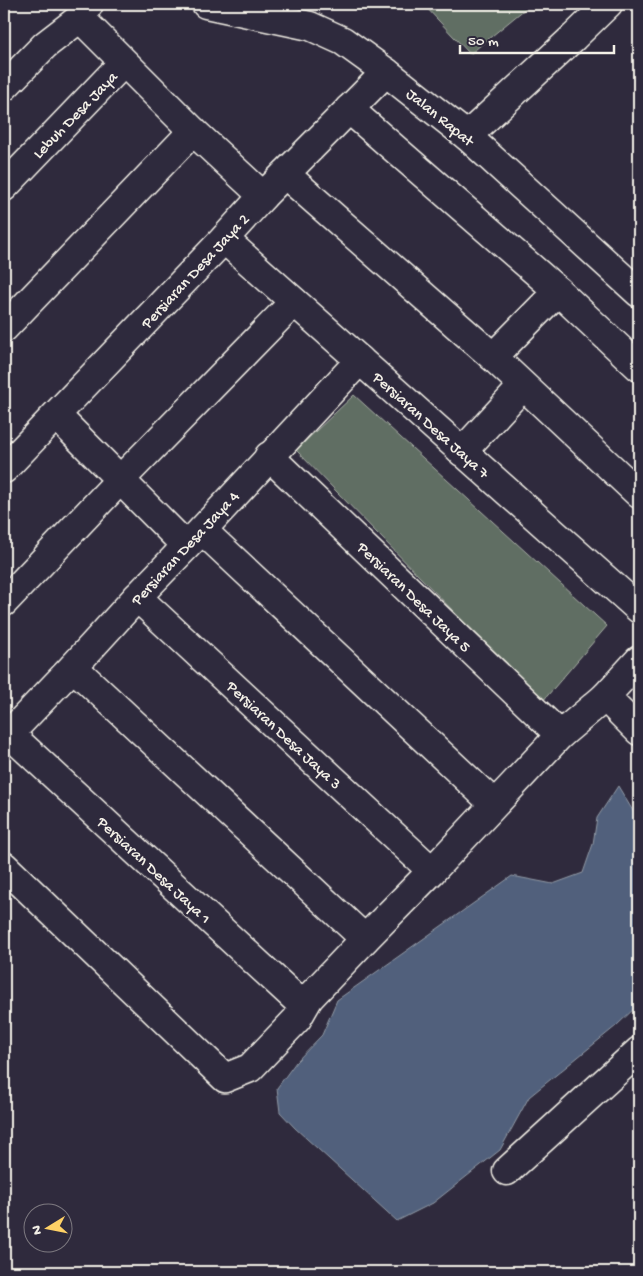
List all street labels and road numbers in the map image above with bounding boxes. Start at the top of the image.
street label: Lebuh Desa Jaya [30,68,124,164]
street label: Jalan Rapat [401,86,478,153]
street label: Persiaran Desa Jaya 2 [138,211,255,334]
street label: Persiaran Desa Jaya 7 [367,369,492,484]
street label: Persiaran Desa Jaya 4 [128,488,245,611]
street label: Persiaran Desa Jaya 5 [351,539,473,658]
street label: Persiaran Desa Jaya 3 [220,678,344,795]
street label: Persiaran Desa Jaya 1 [91,813,213,929]

